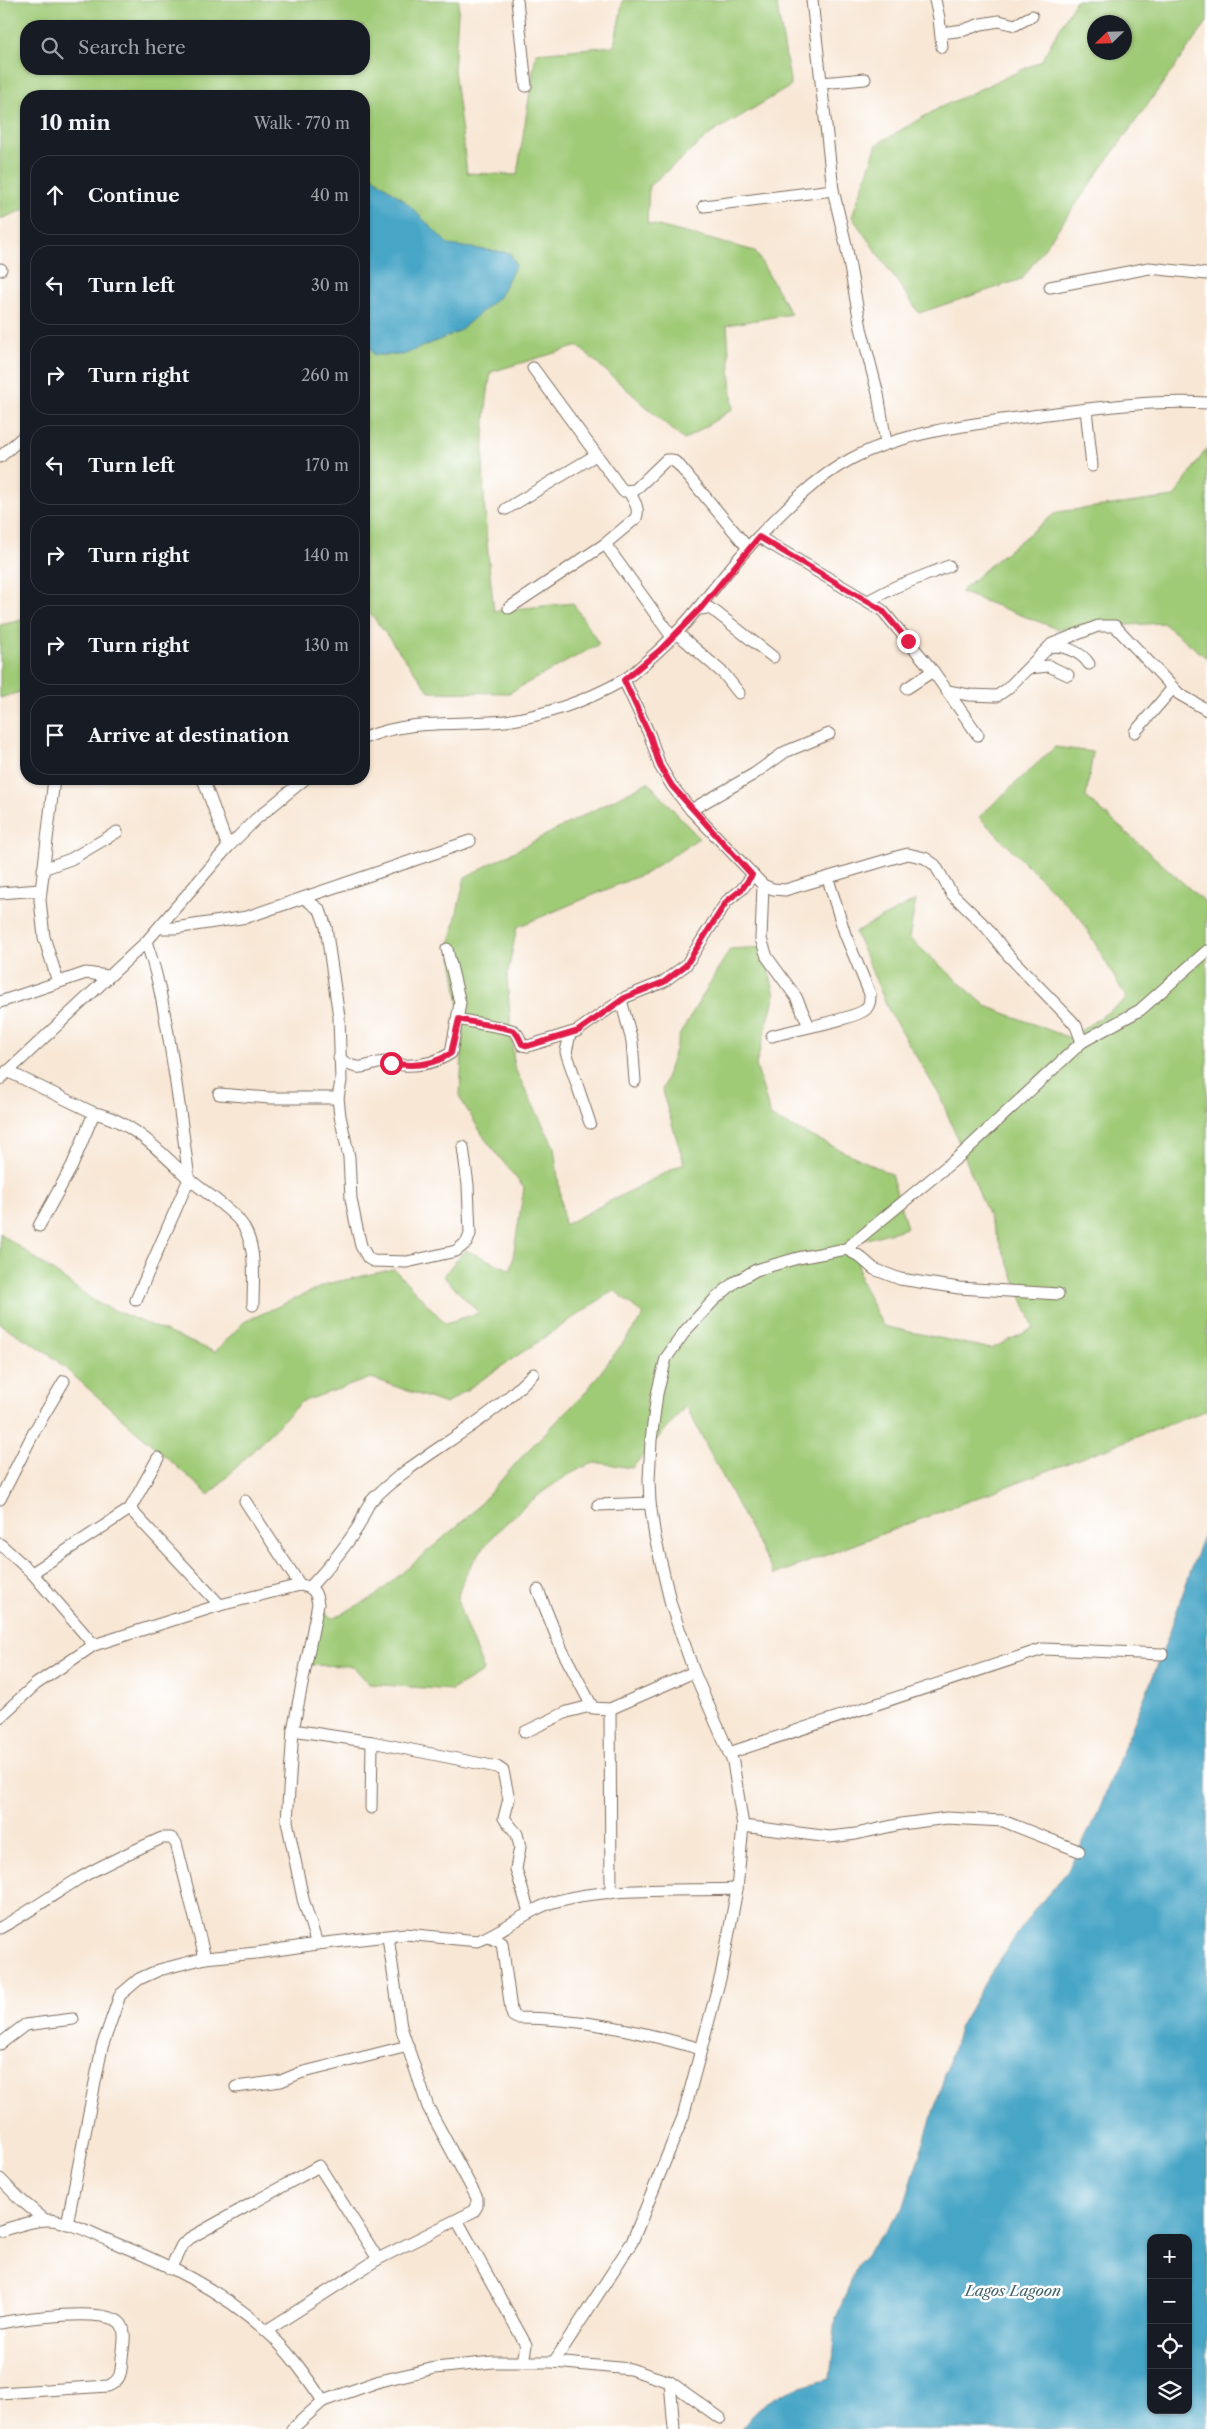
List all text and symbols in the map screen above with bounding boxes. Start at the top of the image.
north arrow [1087,15,1132,60]
search box [20,20,370,75]
icon: search [38,34,66,62]
text: Search here [78,36,186,59]
text: 10 min [40,110,111,135]
text: Walk · 770 m [254,113,350,133]
icon: ahead [41,181,69,209]
text: Continue [88,184,180,207]
text: 40 m [310,185,349,205]
icon: left [41,271,69,299]
text: Turn left [88,274,175,297]
text: 30 m [311,275,349,295]
icon: right [41,361,69,389]
text: Turn right [88,364,189,387]
text: 260 m [301,365,349,385]
icon: left [41,451,69,479]
text: Turn left [88,454,175,477]
text: 170 m [305,455,349,475]
icon: right [41,541,69,569]
text: Turn right [88,544,189,567]
text: 140 m [304,545,349,565]
route end [897,630,920,653]
icon: right [41,631,69,659]
text: Turn right [88,634,189,657]
text: 130 m [304,635,349,655]
icon: arrive [41,721,69,749]
text: Arrive at destination [88,724,289,747]
route start [380,1052,403,1075]
map controls [1147,2234,1192,2414]
button: + [1147,2234,1192,2279]
button: − [1147,2279,1192,2324]
water label: Lagos Lagoon [964,2281,1061,2300]
button: locate [1147,2324,1192,2369]
button: layers [1147,2369,1192,2414]

